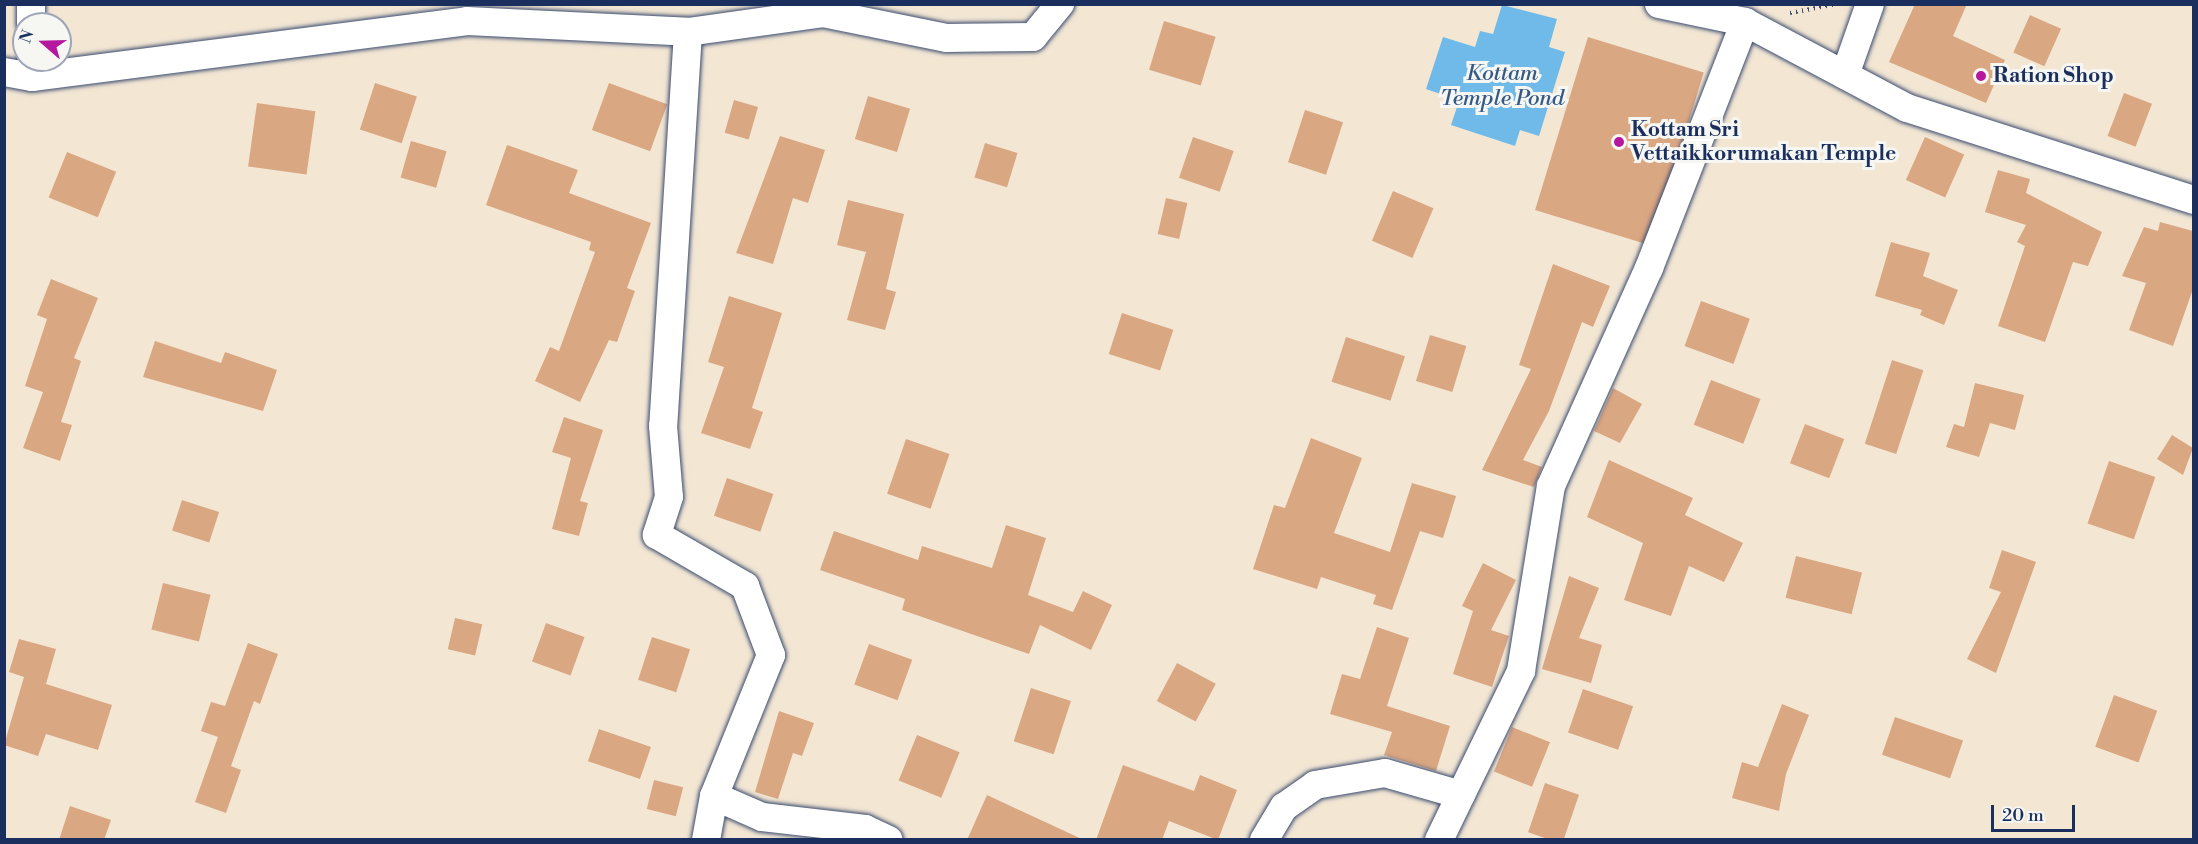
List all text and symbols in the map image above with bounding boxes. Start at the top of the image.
north arrow [12,12,72,72]
text: N [15,27,39,46]
water label: Kottam Temple Pond [1440,60,1564,112]
place label: Ration Shop [1993,63,2114,89]
marker: Ration Shop [1974,69,1988,83]
place label: Kottam Sri Vettaikkorumakan Temple [1631,117,1896,167]
marker: Kottam Sri Vettaikkorumakan Temple [1612,135,1626,149]
scale bar [1994,793,2078,831]
text: 20 m [2002,804,2044,827]

